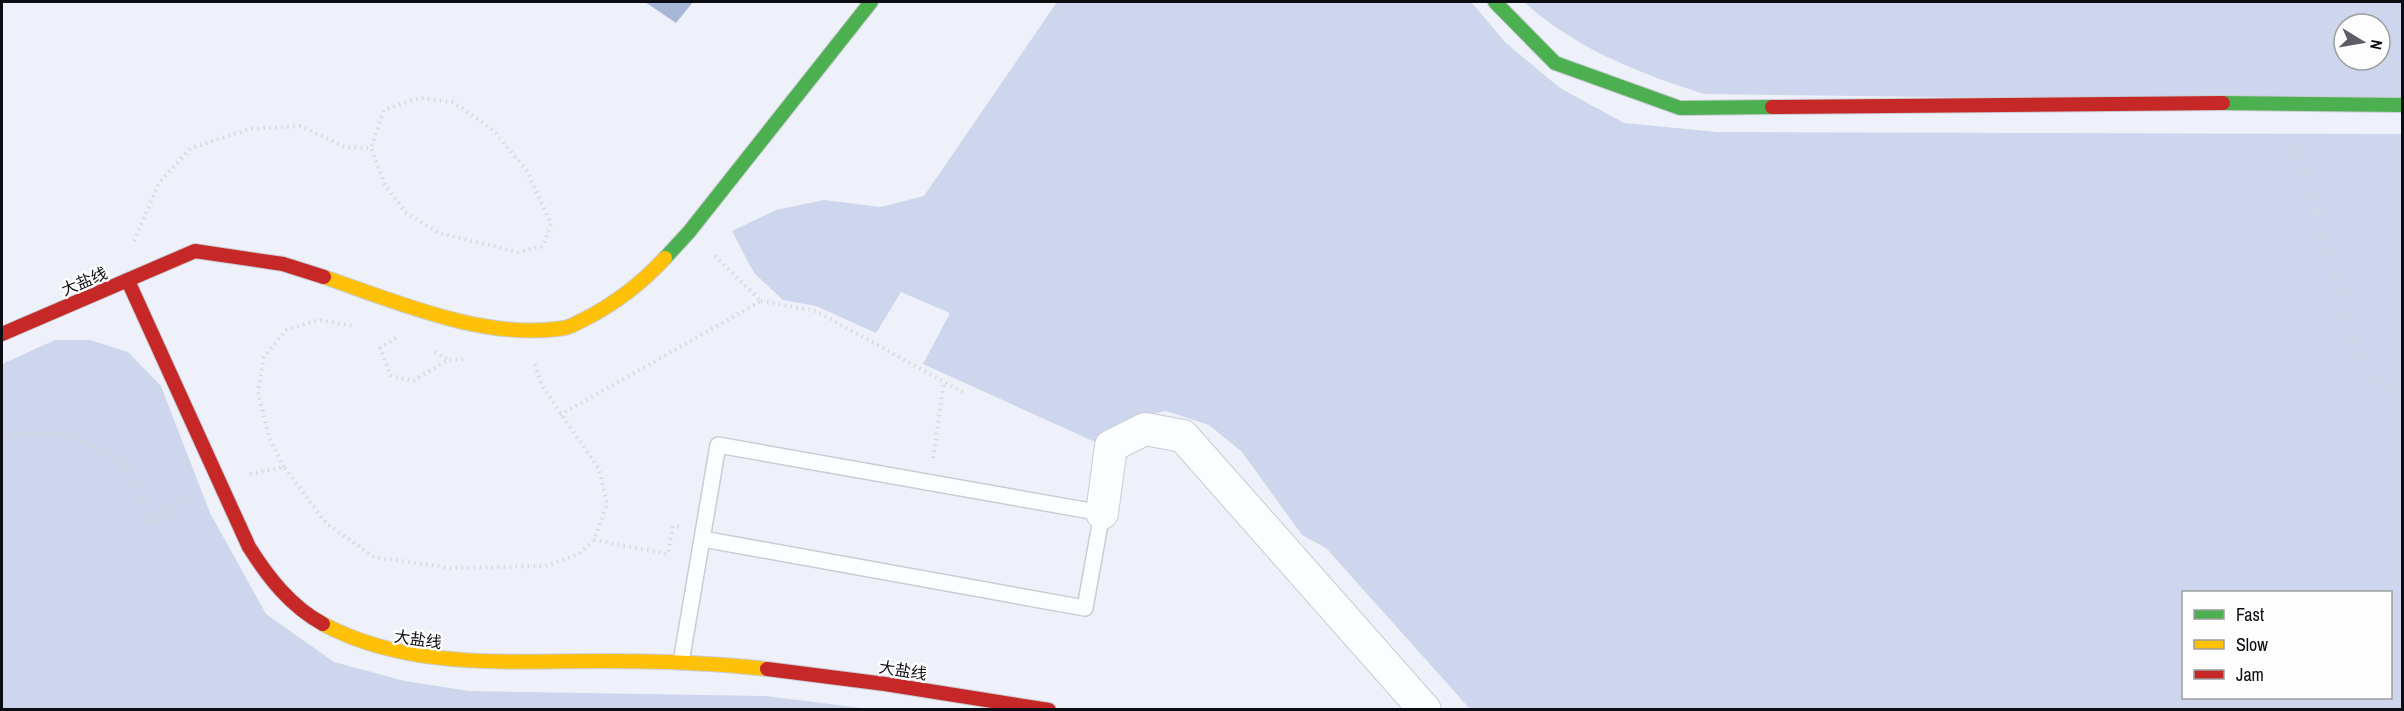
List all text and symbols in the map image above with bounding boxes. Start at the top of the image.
north arrow [2332,12,2392,72]
text: N [2365,38,2388,52]
street label: 大盐线 [58,261,110,301]
legend [2182,591,2392,699]
text: Fast [2236,602,2264,627]
street label: 大盐线 [393,625,443,653]
text: Slow [2236,632,2268,657]
street label: 大盐线 [878,655,928,685]
text: Jam [2236,662,2264,687]

